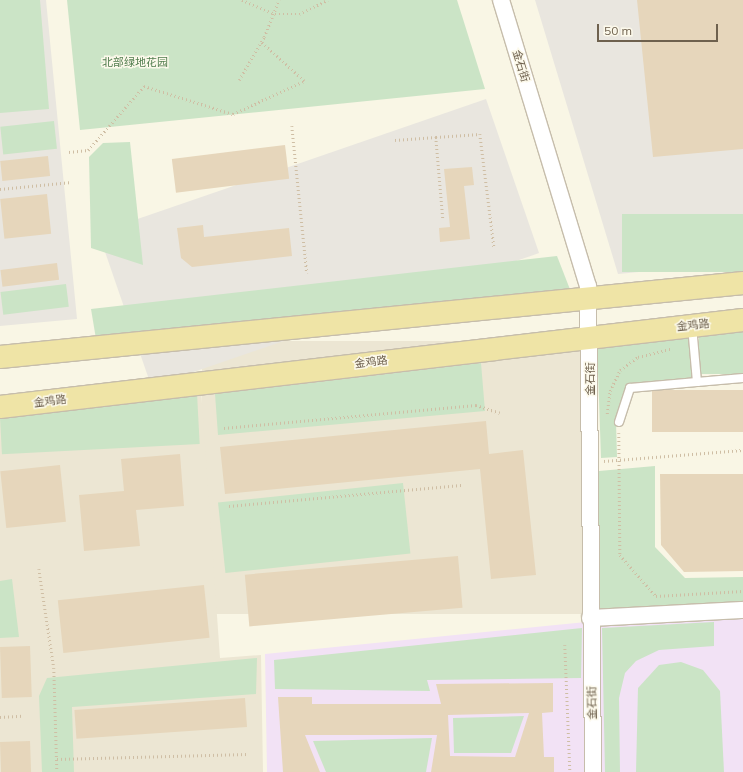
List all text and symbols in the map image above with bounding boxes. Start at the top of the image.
scale bar [599,16,720,42]
text: 50 m [604,23,632,38]
street label: 金石街 [510,48,532,84]
park label: 北部绿地花园 [102,55,168,69]
street label: 金鸡路 [676,317,710,333]
street label: 金鸡路 [354,353,388,371]
street label: 金石街 [583,363,597,395]
street label: 金鸡路 [33,392,67,410]
street label: 金石街 [585,686,599,720]

